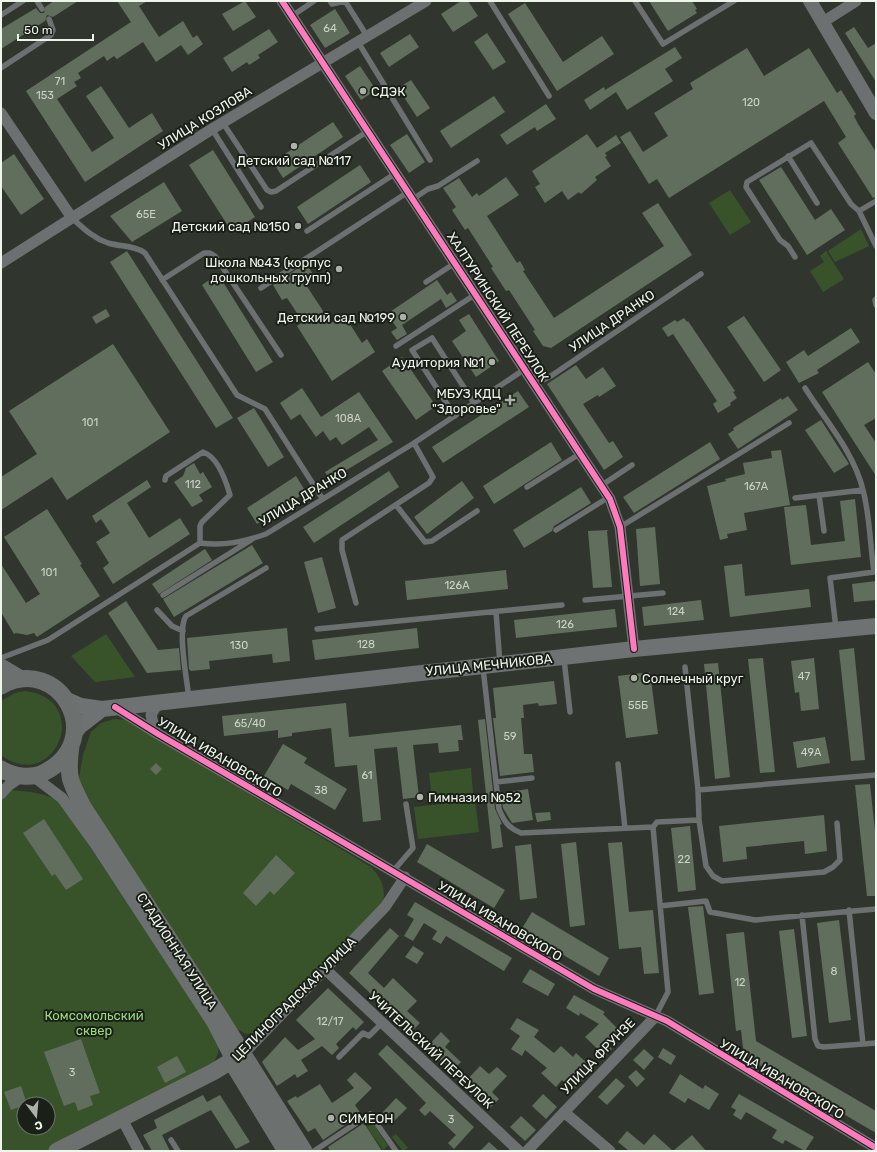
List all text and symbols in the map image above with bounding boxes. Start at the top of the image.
scale bar [18,16,93,42]
house number: 64 [323,22,337,35]
text: 50 m [24,23,52,37]
house number: 71 [55,75,65,88]
street label: УЛИЦА КОЗЛОВА [155,83,255,153]
place label: СДЭК [371,84,406,99]
marker: СДЭК [358,86,368,96]
house number: 153 [36,89,54,102]
house number: 120 [742,96,760,109]
marker: Детский сад №117 [289,141,299,151]
place label: Детский сад №117 [237,153,352,168]
house number: 65Е [136,208,156,221]
place label: Детский сад №150 [172,219,290,234]
marker: Детский сад №150 [293,221,303,231]
street label: ХАЛТУРИНСКИЙ ПЕРЕУЛОК [444,230,552,384]
place label: Школа №43 (корпус дошкольных групп) [205,255,331,285]
marker: Школа №43 (корпус дошкольных групп) [334,264,344,274]
street label: УЛИЦА ДРАНКО [566,287,658,355]
place label: Детский сад №199 [277,310,395,325]
marker: Детский сад №199 [398,312,408,322]
place label: Аудитория №1 [392,355,484,370]
marker: Аудитория №1 [487,357,497,367]
place label: МБУЗ КДЦ "Здоровье" [432,386,501,416]
marker: МБУЗ КДЦ "Здоровье" [504,394,516,406]
house number: 108А [335,412,362,425]
house number: 101 [82,416,98,429]
street label: УЛИЦА ДРАНКО [256,465,350,529]
house number: 112 [185,478,201,491]
house number: 167А [744,480,769,493]
house number: 101 [41,566,57,579]
house number: 126А [444,579,470,592]
house number: 124 [667,605,685,618]
house number: 126 [556,618,574,631]
house number: 128 [357,638,375,651]
house number: 130 [230,639,248,652]
street label: УЛИЦА МЕЧНИКОВА [425,651,553,679]
house number: 47 [798,670,810,683]
place label: Солнечный круг [642,671,744,686]
marker: Солнечный круг [629,673,639,683]
house number: 55Б [628,699,648,712]
street label: УЛИЦА ИВАНОВСКОГО [155,714,285,800]
house number: 65/40 [234,717,266,730]
house number: 59 [503,730,517,743]
house number: 49А [801,746,822,759]
house number: 61 [361,769,373,782]
house number: 38 [314,784,328,797]
place label: Гимназия №52 [428,790,521,805]
marker: Гимназия №52 [415,792,425,802]
house number: 22 [678,853,690,866]
street label: УЛИЦА ИВАНОВСКОГО [435,878,565,964]
street label: СТАДИОННАЯ УЛИЦА [134,890,220,1012]
street label: ЦЕЛИНОГРАДСКАЯ УЛИЦА [229,934,359,1064]
house number: 8 [831,965,838,978]
house number: 12 [734,976,746,989]
street label: УЧИТЕЛЬСКИЙ ПЕРЕУЛОК [366,988,496,1112]
park label: Комсомольский сквер [44,1008,144,1038]
house number: 12/17 [317,1015,344,1028]
street label: УЛИЦА ФРУНЗЕ [558,1015,638,1097]
street label: УЛИЦА ИВАНОВСКОГО [717,1036,847,1122]
house number: 3 [69,1066,76,1079]
north arrow [16,1096,56,1136]
place label: СИМЕОН [339,1111,394,1126]
marker: СИМЕОН [326,1113,336,1123]
house number: 3 [448,1113,455,1126]
text: С [33,1118,44,1133]

